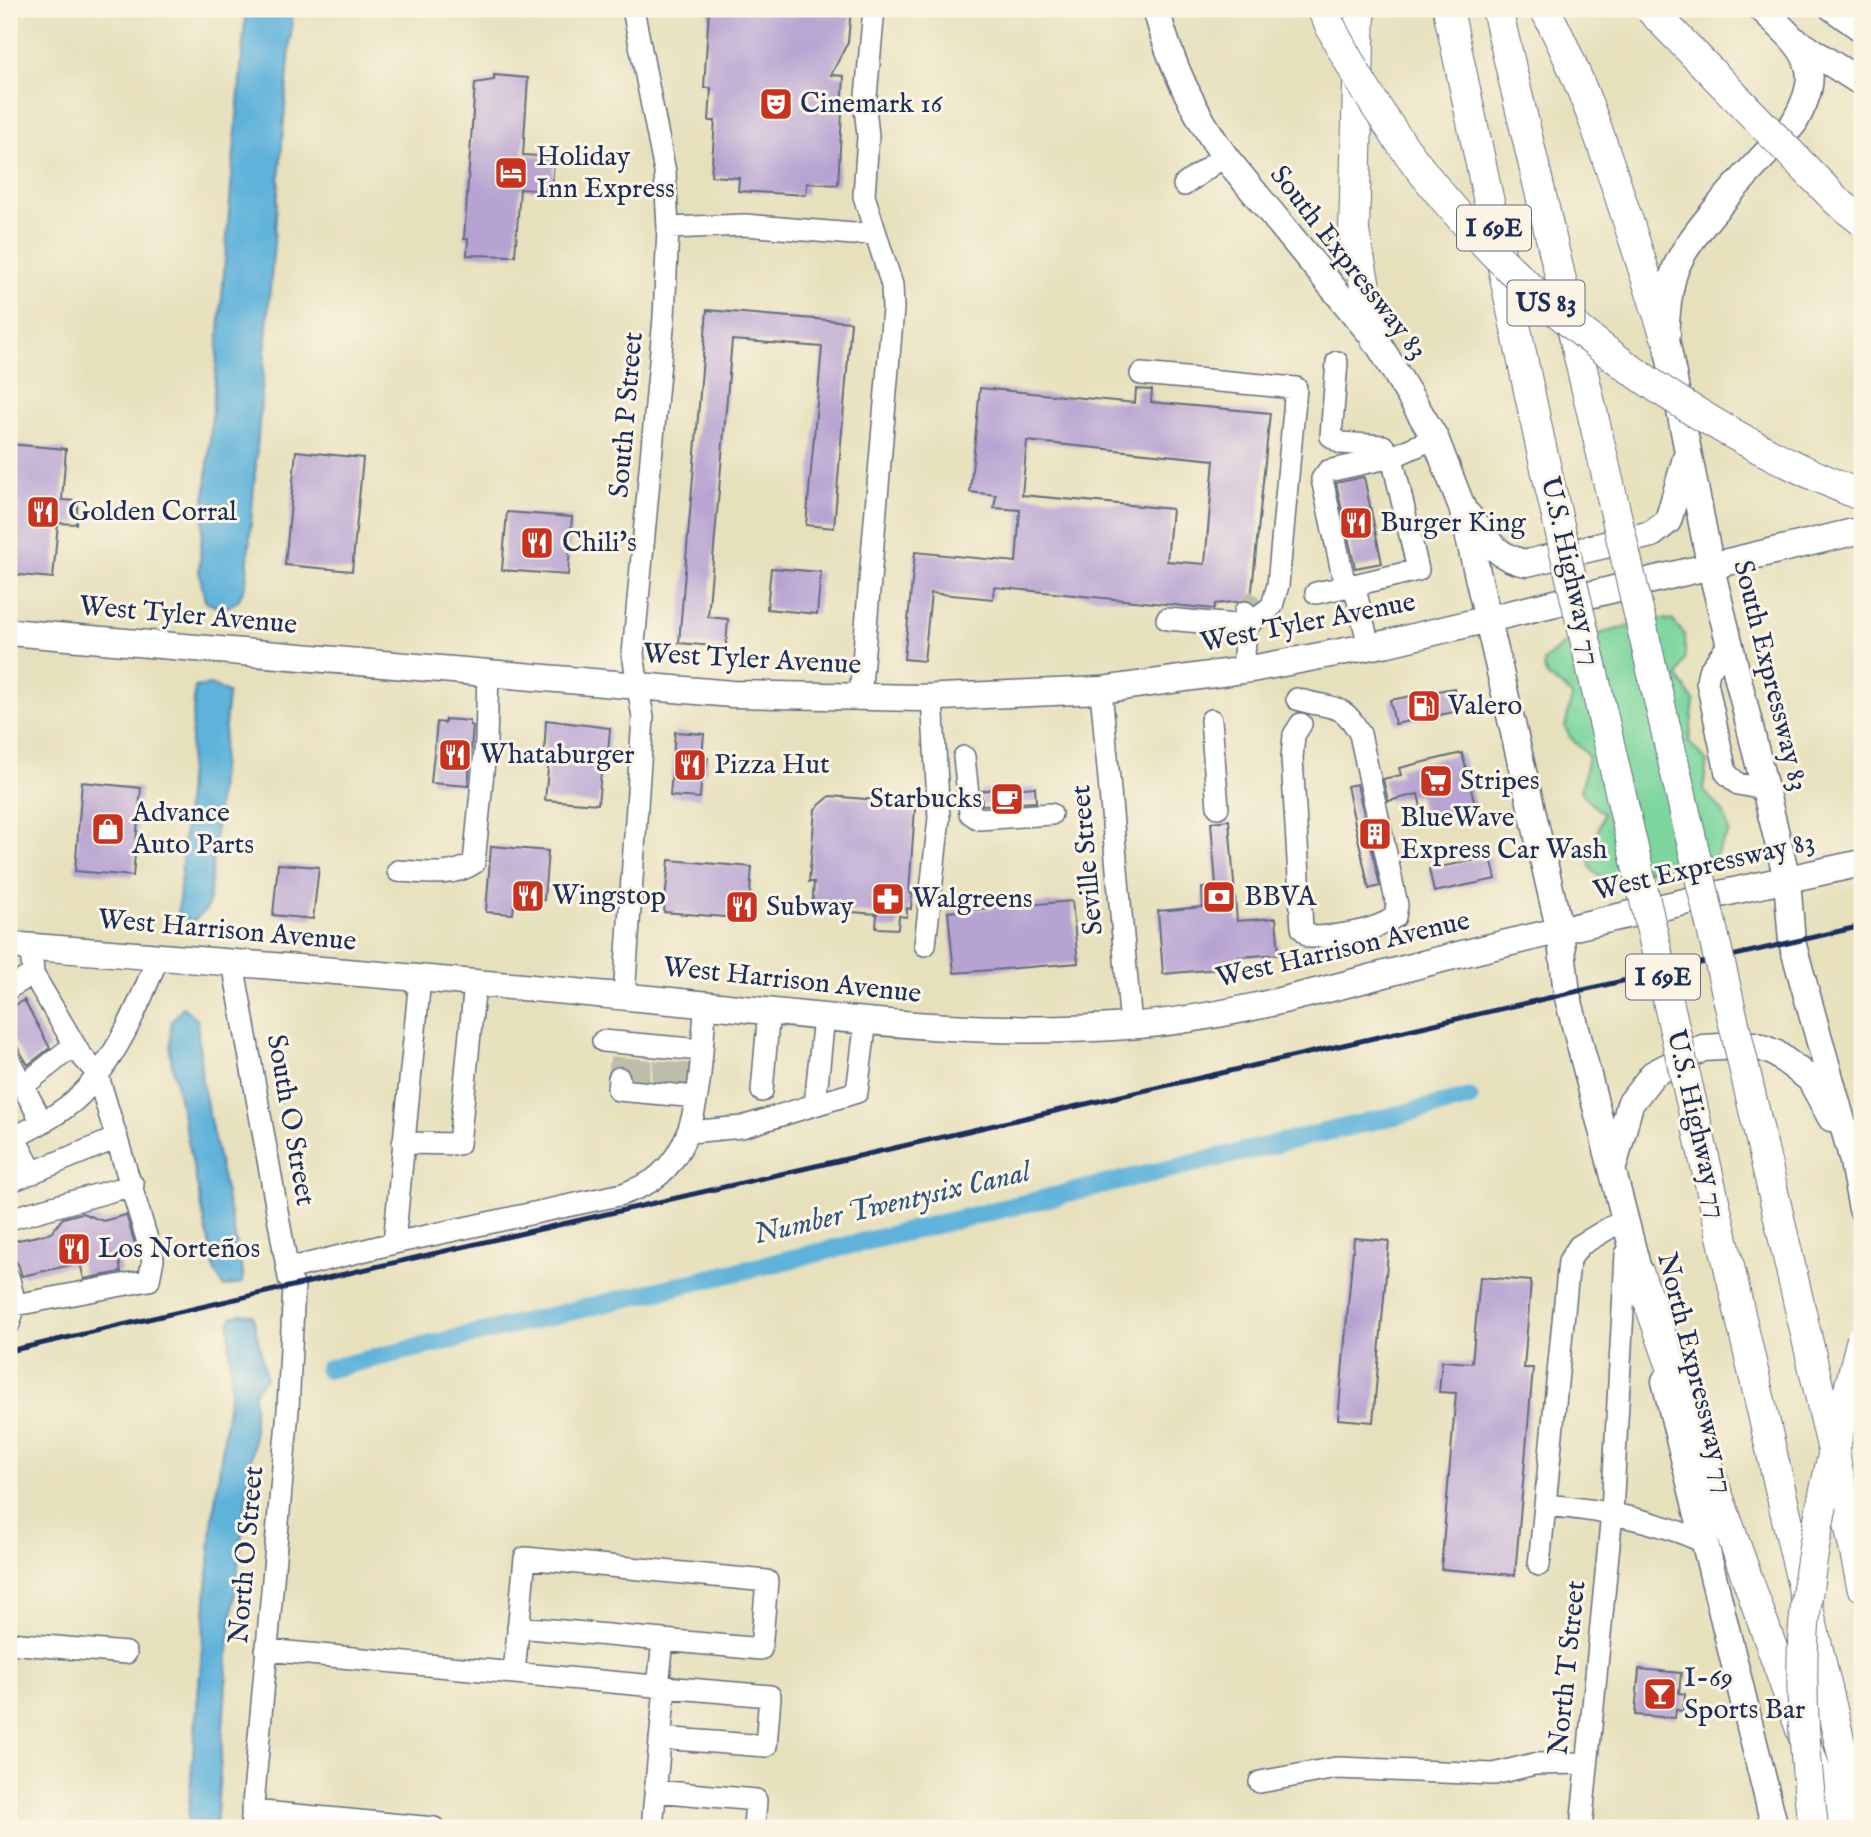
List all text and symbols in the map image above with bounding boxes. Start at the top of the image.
theatre icon: Cinemark 16 [757,85,795,123]
place label: Cinemark 16 [800,87,944,122]
place label: Holiday Inn Express [536,140,675,207]
hotel icon: Holiday Inn Express [492,154,530,192]
street label: South Expressway 83 [1261,159,1435,367]
road number: I 69E [1457,205,1531,250]
road number: US 83 [1508,280,1584,326]
street label: South P Street [602,330,652,499]
street label: U.S. Highway 77 [1531,473,1609,669]
restaurant icon: Golden Corral [24,493,62,531]
place label: Golden Corral [68,495,237,530]
restaurant icon: Burger King [1337,504,1375,542]
place label: Burger King [1380,506,1526,541]
restaurant icon: Chili's [518,524,556,562]
place label: Chili's [562,526,637,561]
street label: South Expressway 83 [1724,557,1816,795]
street label: West Tyler Avenue [1197,585,1419,661]
street label: West Tyler Avenue [78,589,299,643]
street label: West Tyler Avenue [642,637,862,683]
fuel station icon: Valero [1405,687,1443,725]
place label: Valero [1447,689,1522,724]
restaurant icon: Whataburger [436,736,474,774]
place label: Whataburger [480,738,635,773]
restaurant icon: Pizza Hut [671,746,709,784]
place label: Pizza Hut [714,748,830,783]
supermarket icon: Stripes [1417,762,1455,800]
place label: Stripes [1460,764,1540,799]
cafe icon: Starbucks [988,780,1026,818]
place label: Starbucks [869,782,982,817]
street label: Seville Street [1064,783,1112,937]
place label: Advance Auto Parts [131,796,254,863]
place label: BlueWave Express Car Wash [1400,801,1607,868]
shop icon: Advance Auto Parts [89,810,127,848]
building icon: BlueWave Express Car Wash [1356,815,1394,853]
street label: West Expressway 83 [1590,825,1818,909]
restaurant icon: Wingstop [509,877,547,915]
bank icon: BBVA [1200,878,1238,916]
place label: Wingstop [552,879,666,914]
pharmacy icon: Walgreens [869,880,907,918]
place label: BBVA [1244,880,1317,915]
place label: Walgreens [912,882,1033,917]
restaurant icon: Subway [723,888,761,926]
place label: Subway [766,890,854,925]
street label: West Harrison Avenue [96,902,358,960]
street label: West Harrison Avenue [1213,904,1473,996]
street label: West Harrison Avenue [661,950,923,1012]
road number: I 69E [1626,954,1700,1000]
street label: U.S. Highway 77 [1657,1026,1735,1222]
street label: South O Street [258,1032,322,1209]
water label: Number Twentysix Canal [750,1153,1037,1254]
restaurant icon: Los Norteños [55,1230,93,1268]
place label: Los Norteños [98,1232,260,1267]
street label: North Expressway 77 [1648,1249,1742,1497]
street label: North O Street [222,1464,272,1645]
street label: North T Street [1541,1579,1595,1757]
place label: I-69 Sports Bar [1684,1661,1805,1728]
bar icon: I-69 Sports Bar [1641,1675,1679,1713]

